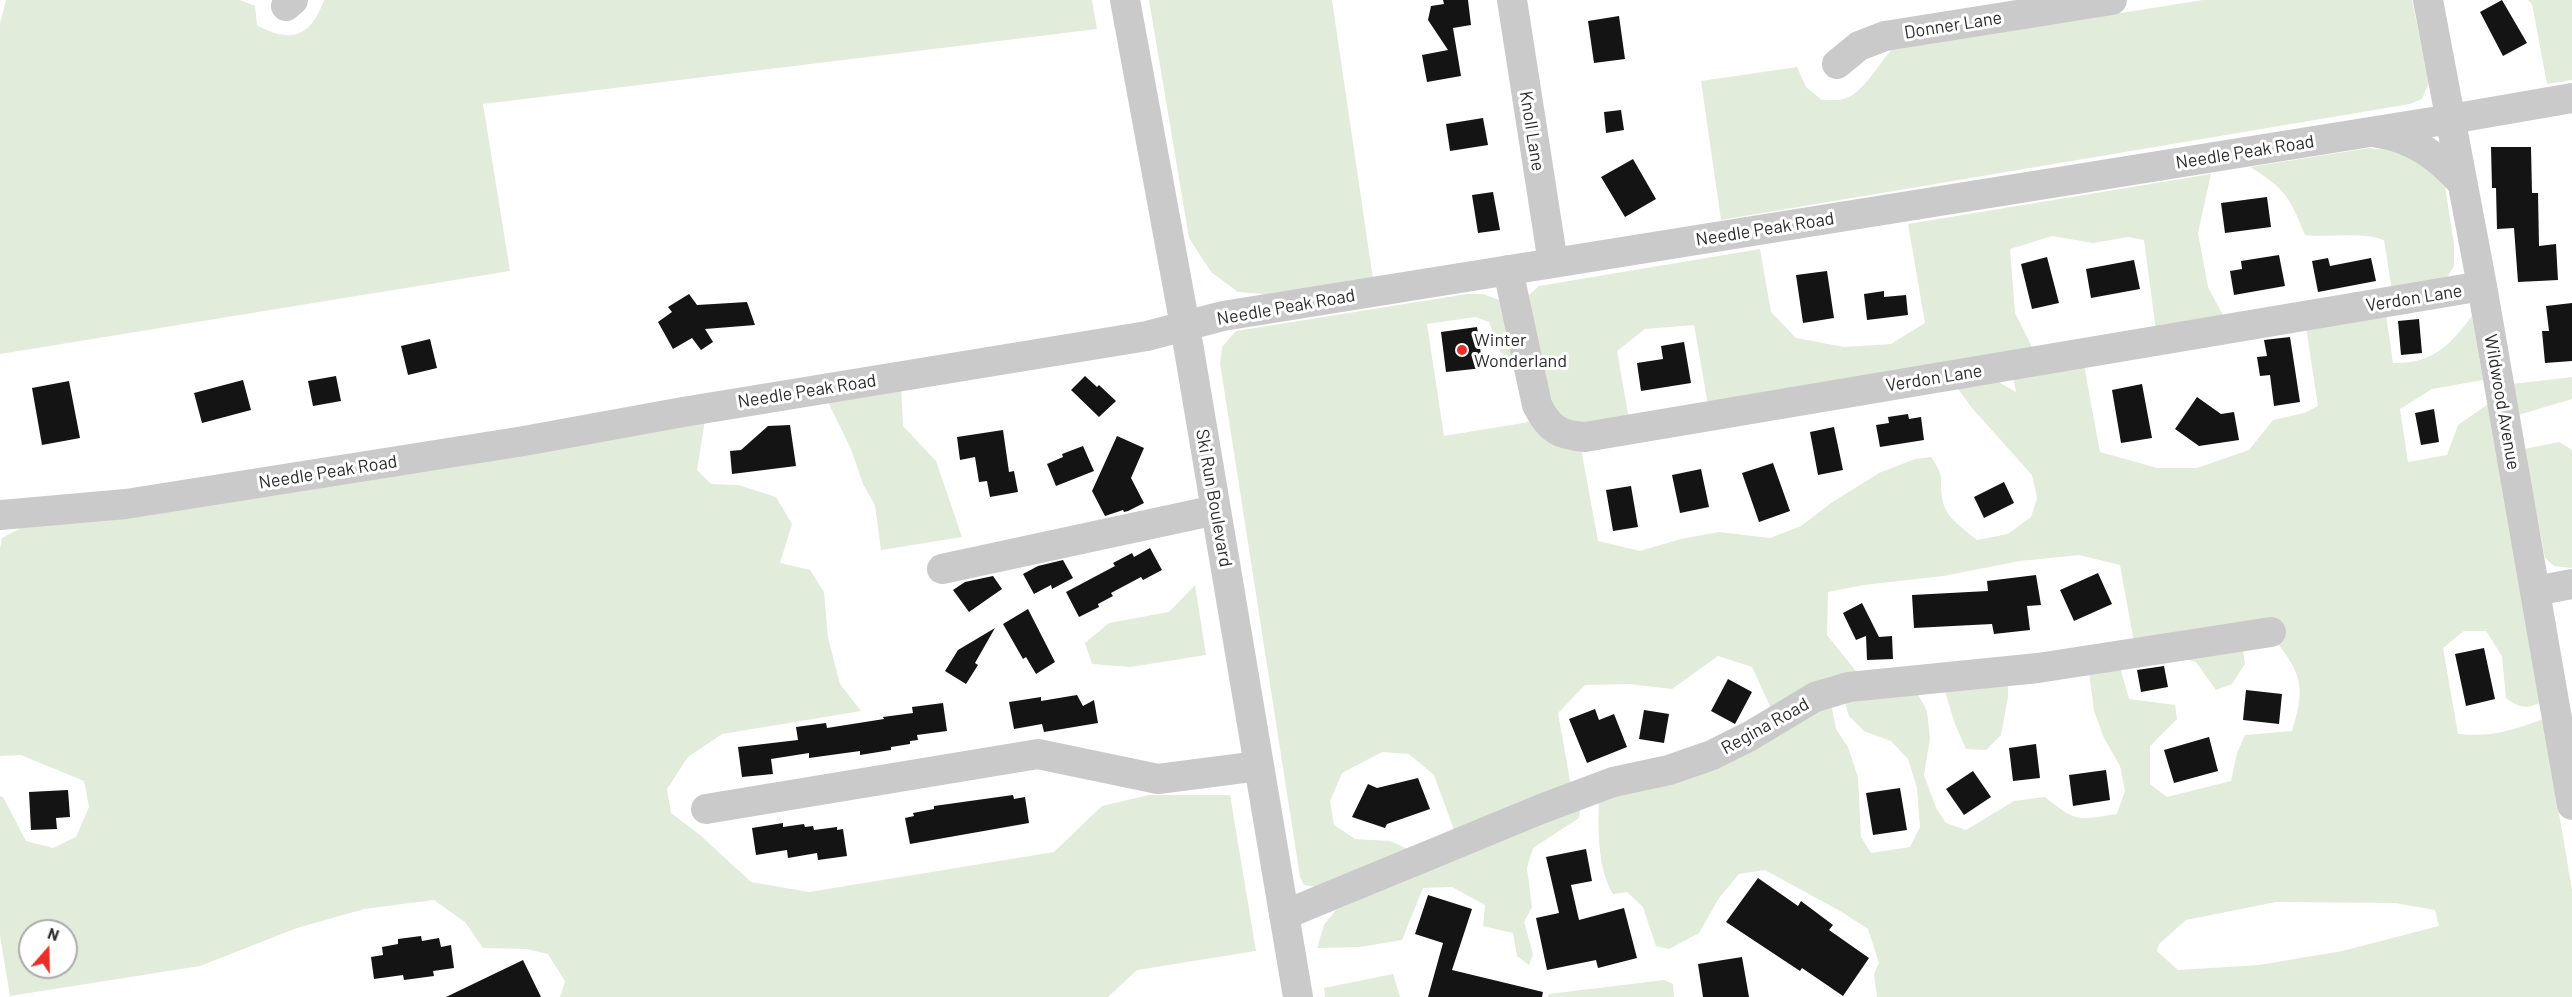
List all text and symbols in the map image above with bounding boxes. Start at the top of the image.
street label: Donner Lane [1903,7,2003,43]
street label: Knoll Lane [1515,89,1549,173]
street label: Needle Peak Road [2174,130,2316,174]
street label: Needle Peak Road [1694,207,1836,251]
street label: Verdon Lane [2364,280,2464,316]
street label: Needle Peak Road [1215,284,1357,330]
place label: Winter Wonderland [1474,329,1567,372]
street label: Wildwood Avenue [2479,333,2525,471]
marker: Winter Wonderland [1455,343,1469,357]
street label: Verdon Lane [1884,360,1984,396]
street label: Needle Peak Road [736,369,878,413]
street label: Ski Run Boulevard [1191,427,1237,569]
street label: Needle Peak Road [257,450,399,494]
street label: Regina Road [1717,693,1813,759]
north arrow [18,919,78,979]
text: N [45,923,62,944]

